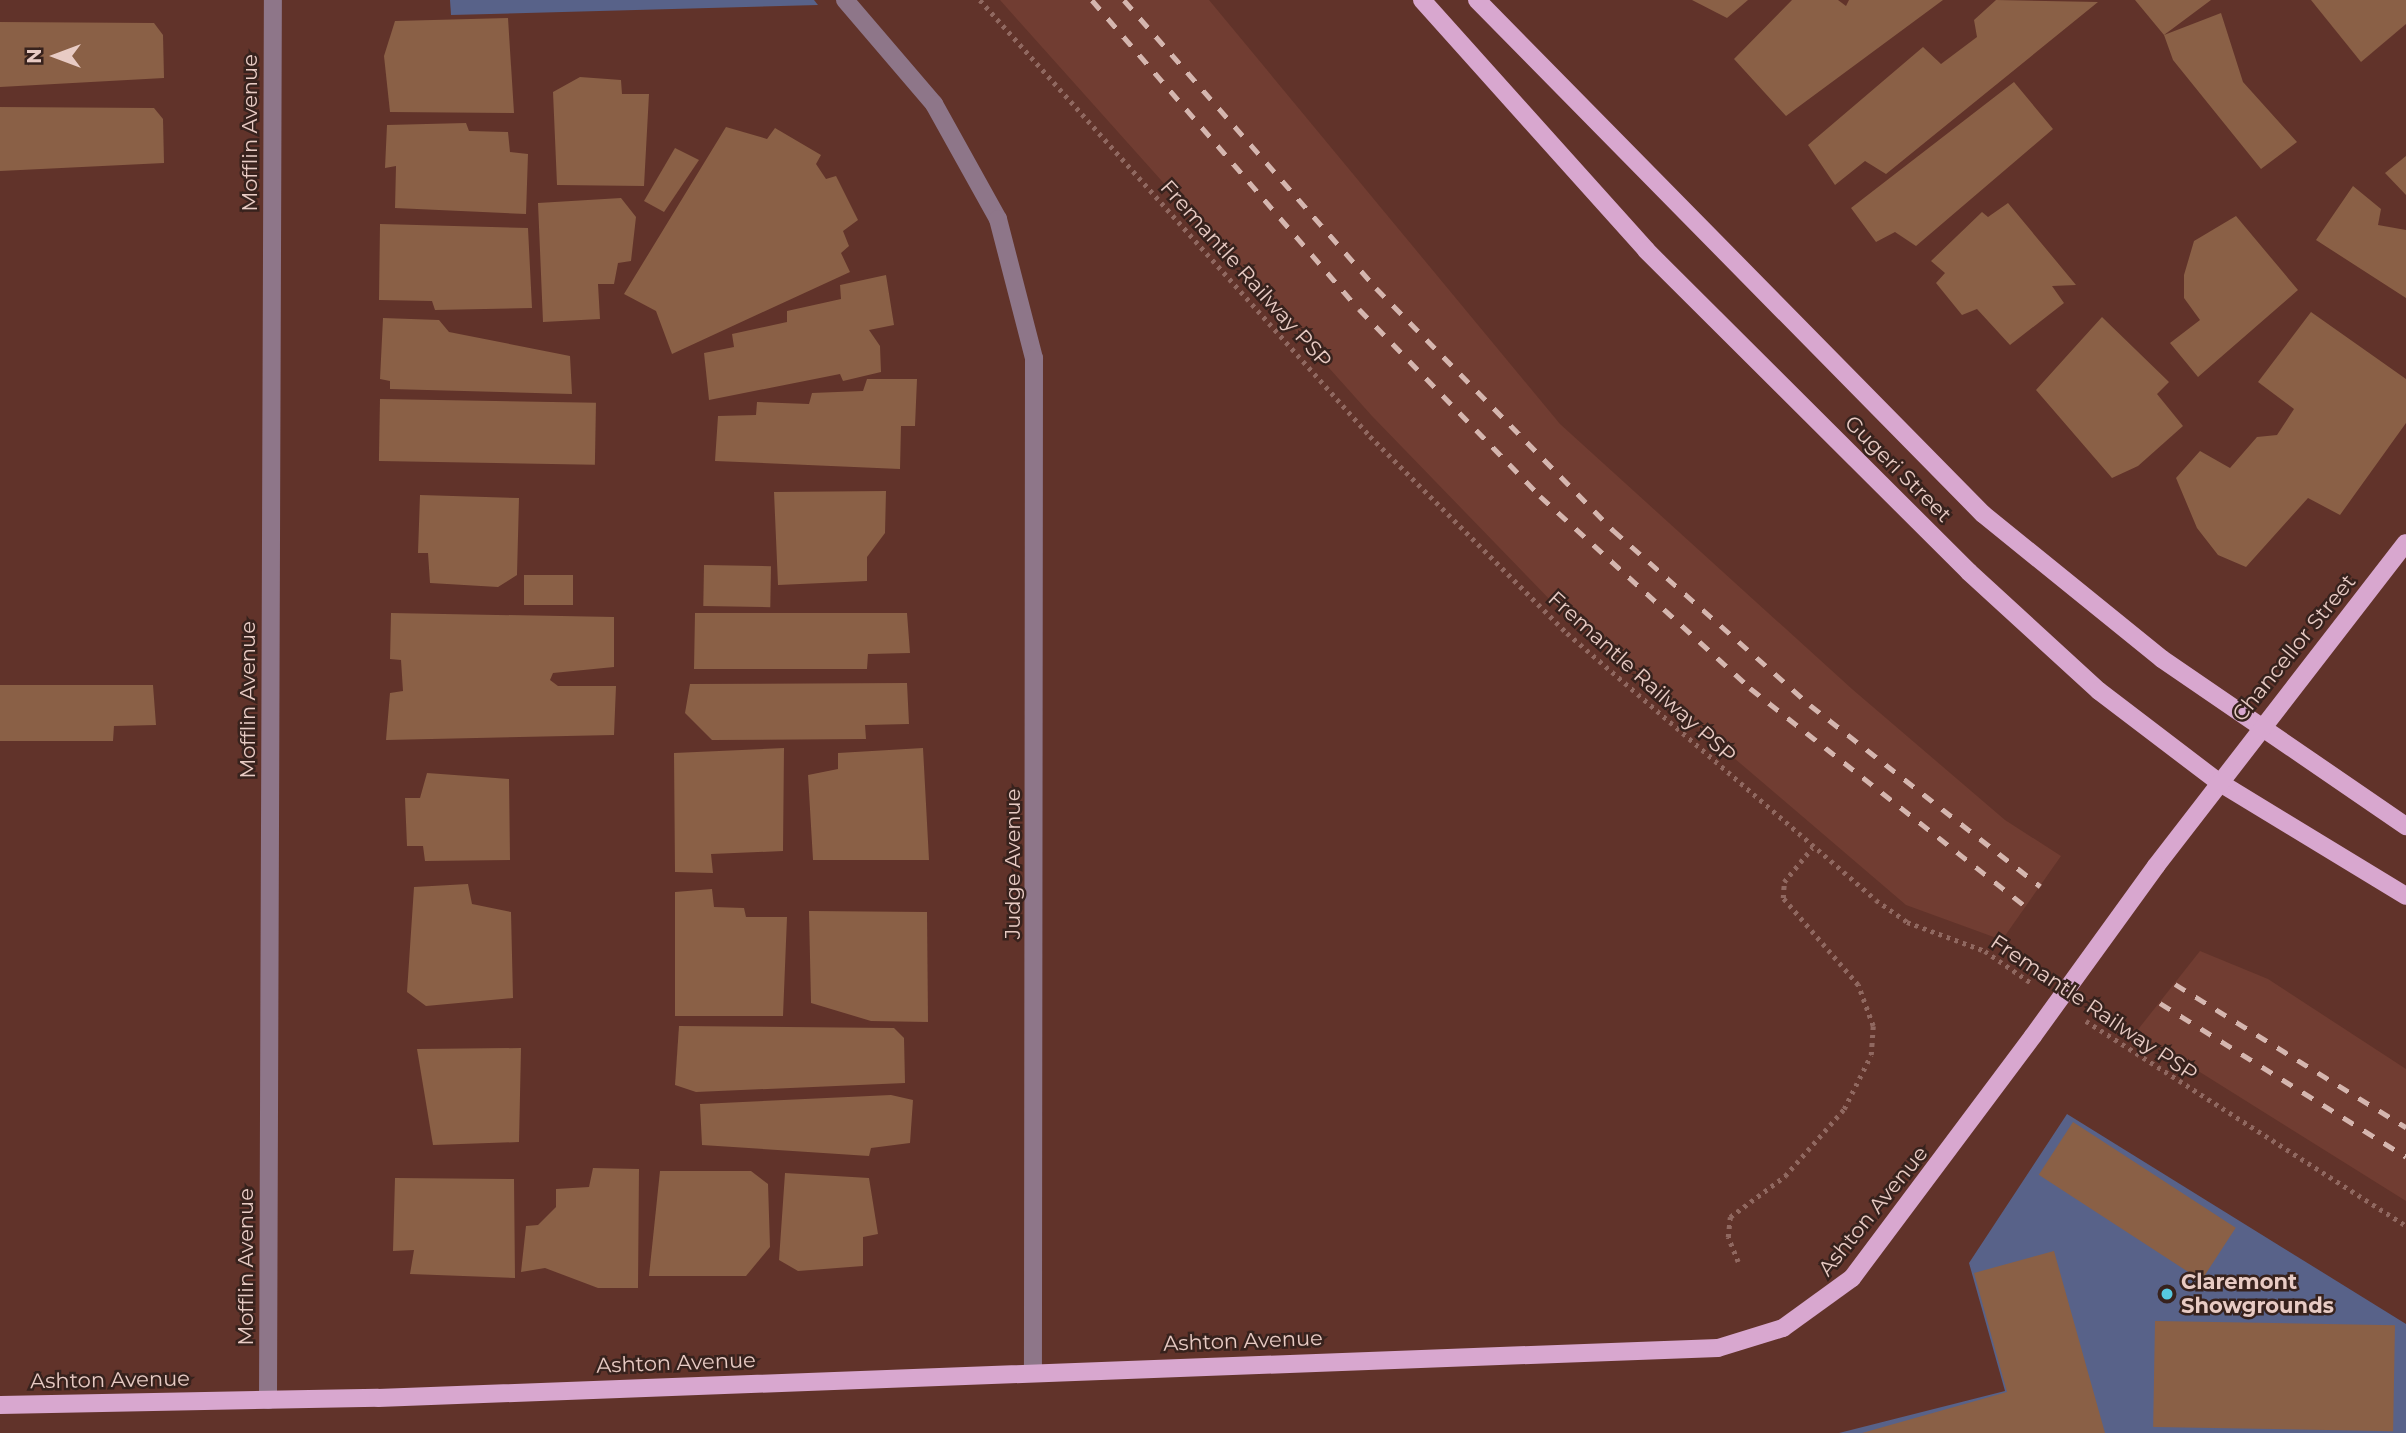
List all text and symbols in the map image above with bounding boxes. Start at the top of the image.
north arrow [21,21,91,91]
text: N [23,48,46,64]
street label: Mofflin Avenue [237,54,263,212]
street label: Fremantle Railway PSP [1155,175,1337,373]
street label: Gugeri Street [1839,410,1957,528]
street label: Chancellor Street [2227,569,2361,727]
street label: Fremantle Railway PSP [1543,586,1741,768]
street label: Mofflin Avenue [235,621,261,779]
street label: Judge Avenue [1000,789,1026,939]
street label: Fremantle Railway PSP [1986,929,2202,1087]
street label: Ashton Avenue [1813,1141,1933,1281]
street label: Mofflin Avenue [233,1188,259,1346]
place label: Claremont Showgrounds [2181,1269,2334,1319]
marker: Claremont Showgrounds [2159,1286,2175,1302]
street label: Ashton Avenue [1163,1326,1323,1356]
street label: Ashton Avenue [596,1348,756,1378]
street label: Ashton Avenue [30,1366,190,1394]

